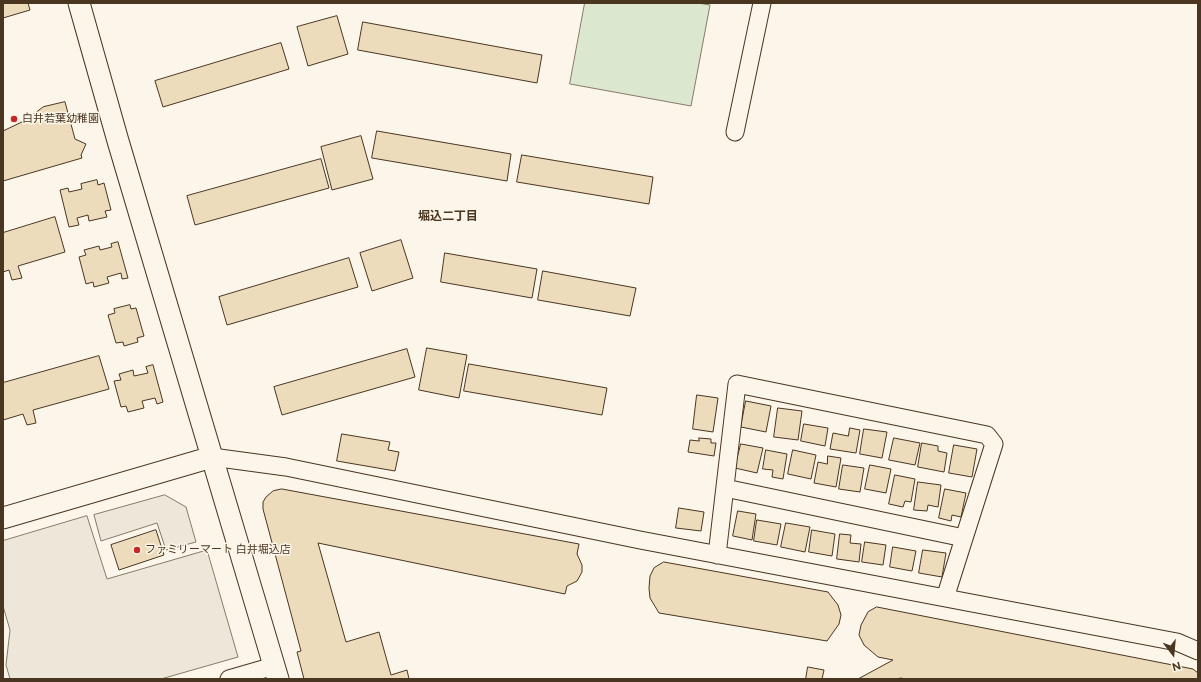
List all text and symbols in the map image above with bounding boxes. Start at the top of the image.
place label: 白井若葉幼稚園 [22,112,99,126]
marker: 白井若葉幼稚園 [9,114,19,124]
district label: 堀込二丁目 [418,209,478,223]
place label: ファミリーマート 白井堀込店 [145,543,291,557]
marker: ファミリーマート 白井堀込店 [132,545,142,555]
north arrow [1153,634,1193,674]
text: N [1171,659,1182,673]

